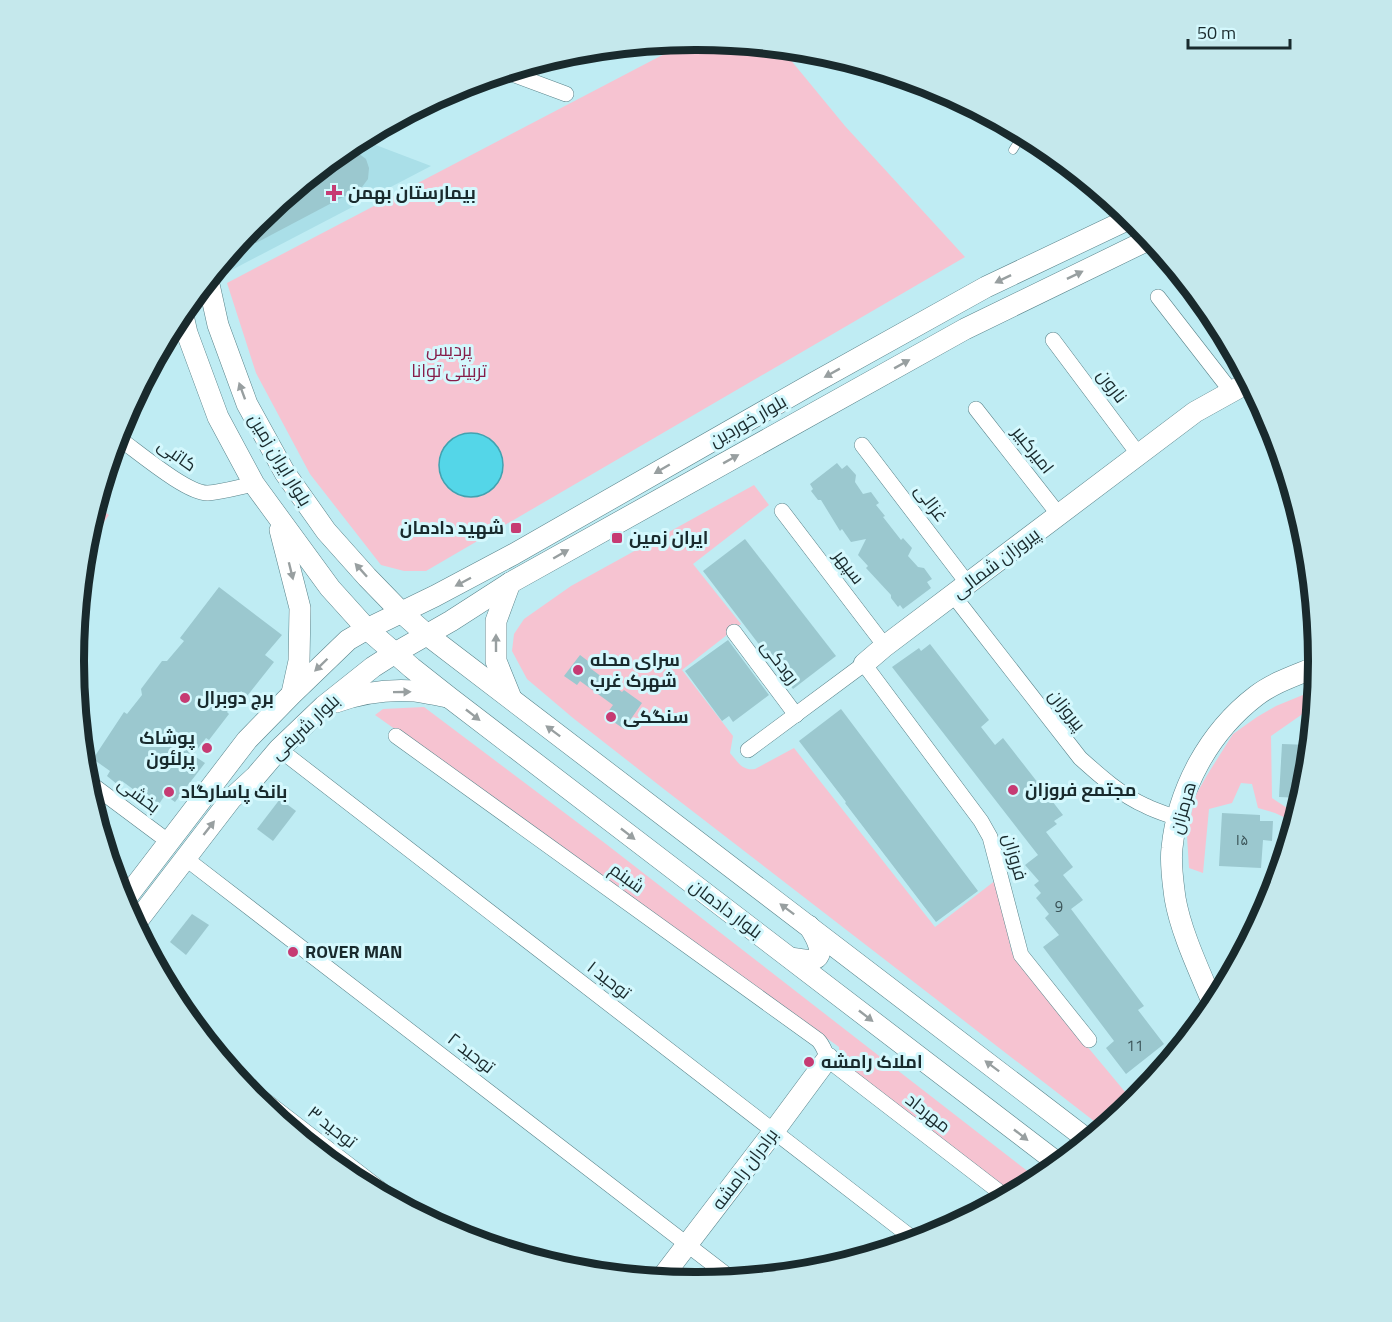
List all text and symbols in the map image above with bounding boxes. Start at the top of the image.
scale bar [1188,12,1290,50]
text: 50 m [1197,19,1236,46]
place label: بیمارستان بهمن [348,179,476,206]
marker: بیمارستان بهمن [325,184,343,202]
one-way arrow [1067,271,1084,280]
one-way arrow [994,275,1011,284]
park label: پردیس تربیتی توانا [411,336,487,384]
one-way arrow [893,359,910,369]
street label: نارون [1091,363,1134,408]
one-way arrow [823,368,840,378]
one-way arrow [236,382,246,400]
street label: بلوار خوردین [704,388,792,454]
street label: بلوار ایران زمین [242,408,319,511]
street label: امیرکبیر [1005,419,1061,479]
street label: کاتبی [152,431,202,478]
one-way arrow [723,454,740,464]
one-way arrow [653,464,670,474]
street label: غزالی [908,478,955,528]
place label: شهید دادمان [400,514,504,541]
street label: پیروزان شمالی [946,520,1046,605]
marker: شهید دادمان [509,521,523,535]
place label: ایران زمین [629,524,708,551]
marker: ایران زمین [610,531,624,545]
street label: سپهر [827,543,871,590]
one-way arrow [553,549,570,559]
one-way arrow [287,562,297,580]
one-way arrow [355,563,368,578]
one-way arrow [454,577,471,587]
one-way arrow [491,633,501,652]
street label: رودکی [754,633,806,690]
place label: سرای محله شهرک غرب [590,646,680,694]
one-way arrow [315,658,329,672]
marker: سرای محله شهرک غرب [571,663,585,677]
street label: پیروزان [1042,683,1093,737]
place label: برج دوبرال [197,684,274,711]
street label: بلوار شریفی [264,687,345,766]
one-way arrow [392,687,411,696]
marker: برج دوبرال [178,691,192,705]
place label: سنگکی [623,703,689,730]
one-way arrow [466,709,481,721]
marker: سنگکی [604,710,618,724]
place label: پوشاک پرلئون [139,724,195,772]
one-way arrow [546,725,561,737]
marker: پوشاک پرلئون [200,741,214,755]
street label: بخشی [112,770,166,820]
place label: مجتمع فروزان [1025,776,1136,803]
place label: بانک پاسارگاد [181,778,287,805]
street label: هرمزان [1162,778,1203,837]
marker: مجتمع فروزان [1006,783,1020,797]
marker: بانک پاسارگاد [162,785,176,799]
one-way arrow [203,820,215,835]
one-way arrow [620,828,636,840]
house number: ۱۵ [1236,828,1248,851]
street label: فروزان [996,830,1035,884]
street label: شبنم [604,856,650,899]
street label: بلوار دادمان [684,872,769,945]
house number: 9 [1055,895,1063,918]
one-way arrow [779,903,795,915]
place label: ROVER MAN [305,938,402,965]
marker: ROVER MAN [286,945,300,959]
street label: توحید ۱ [581,954,637,1006]
one-way arrow [859,1010,874,1022]
street label: توحید ۲ [442,1025,501,1080]
house number: 11 [1127,1034,1143,1057]
place label: املاک رامشه [821,1048,923,1075]
marker: املاک رامشه [802,1055,816,1069]
one-way arrow [984,1060,1000,1072]
street label: مهرداد [900,1086,957,1139]
street label: توحید ۳ [302,1099,363,1155]
street label: برادران رامشه [705,1122,784,1215]
one-way arrow [1014,1128,1029,1140]

